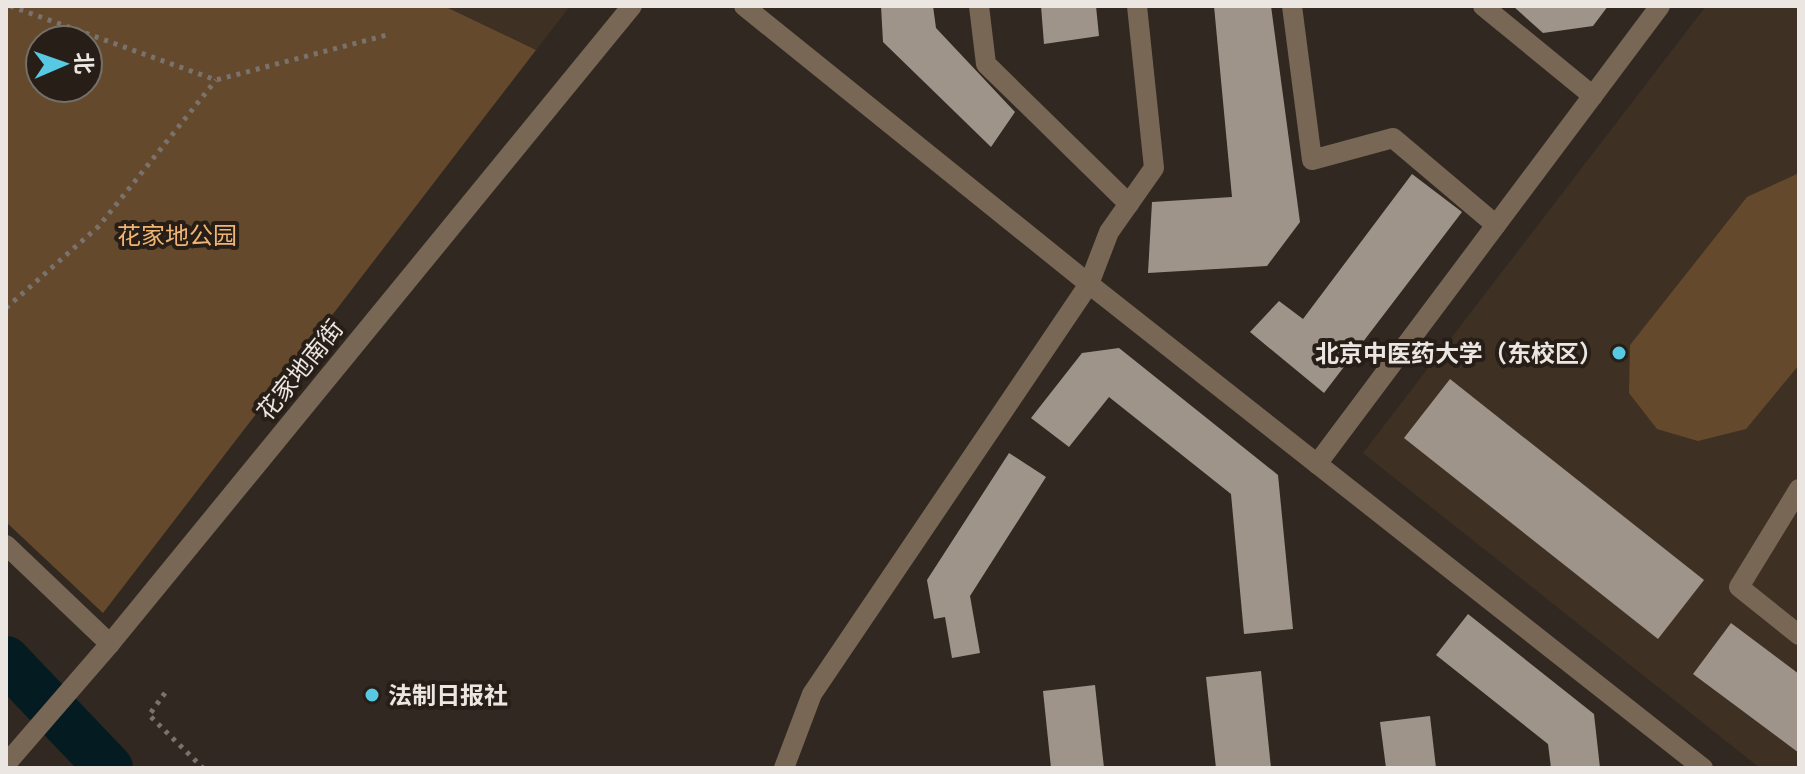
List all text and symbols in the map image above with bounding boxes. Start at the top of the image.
north arrow [24,24,104,104]
text: 北 [72,52,97,75]
park label: 花家地公园 [117,222,237,249]
street label: 花家地南街 [252,315,348,425]
place label: 北京中医药大学（东校区） [1315,340,1603,367]
marker: 北京中医药大学（东校区） [1610,344,1628,362]
place label: 法制日报社 [388,682,508,709]
marker: 法制日报社 [363,686,381,704]

